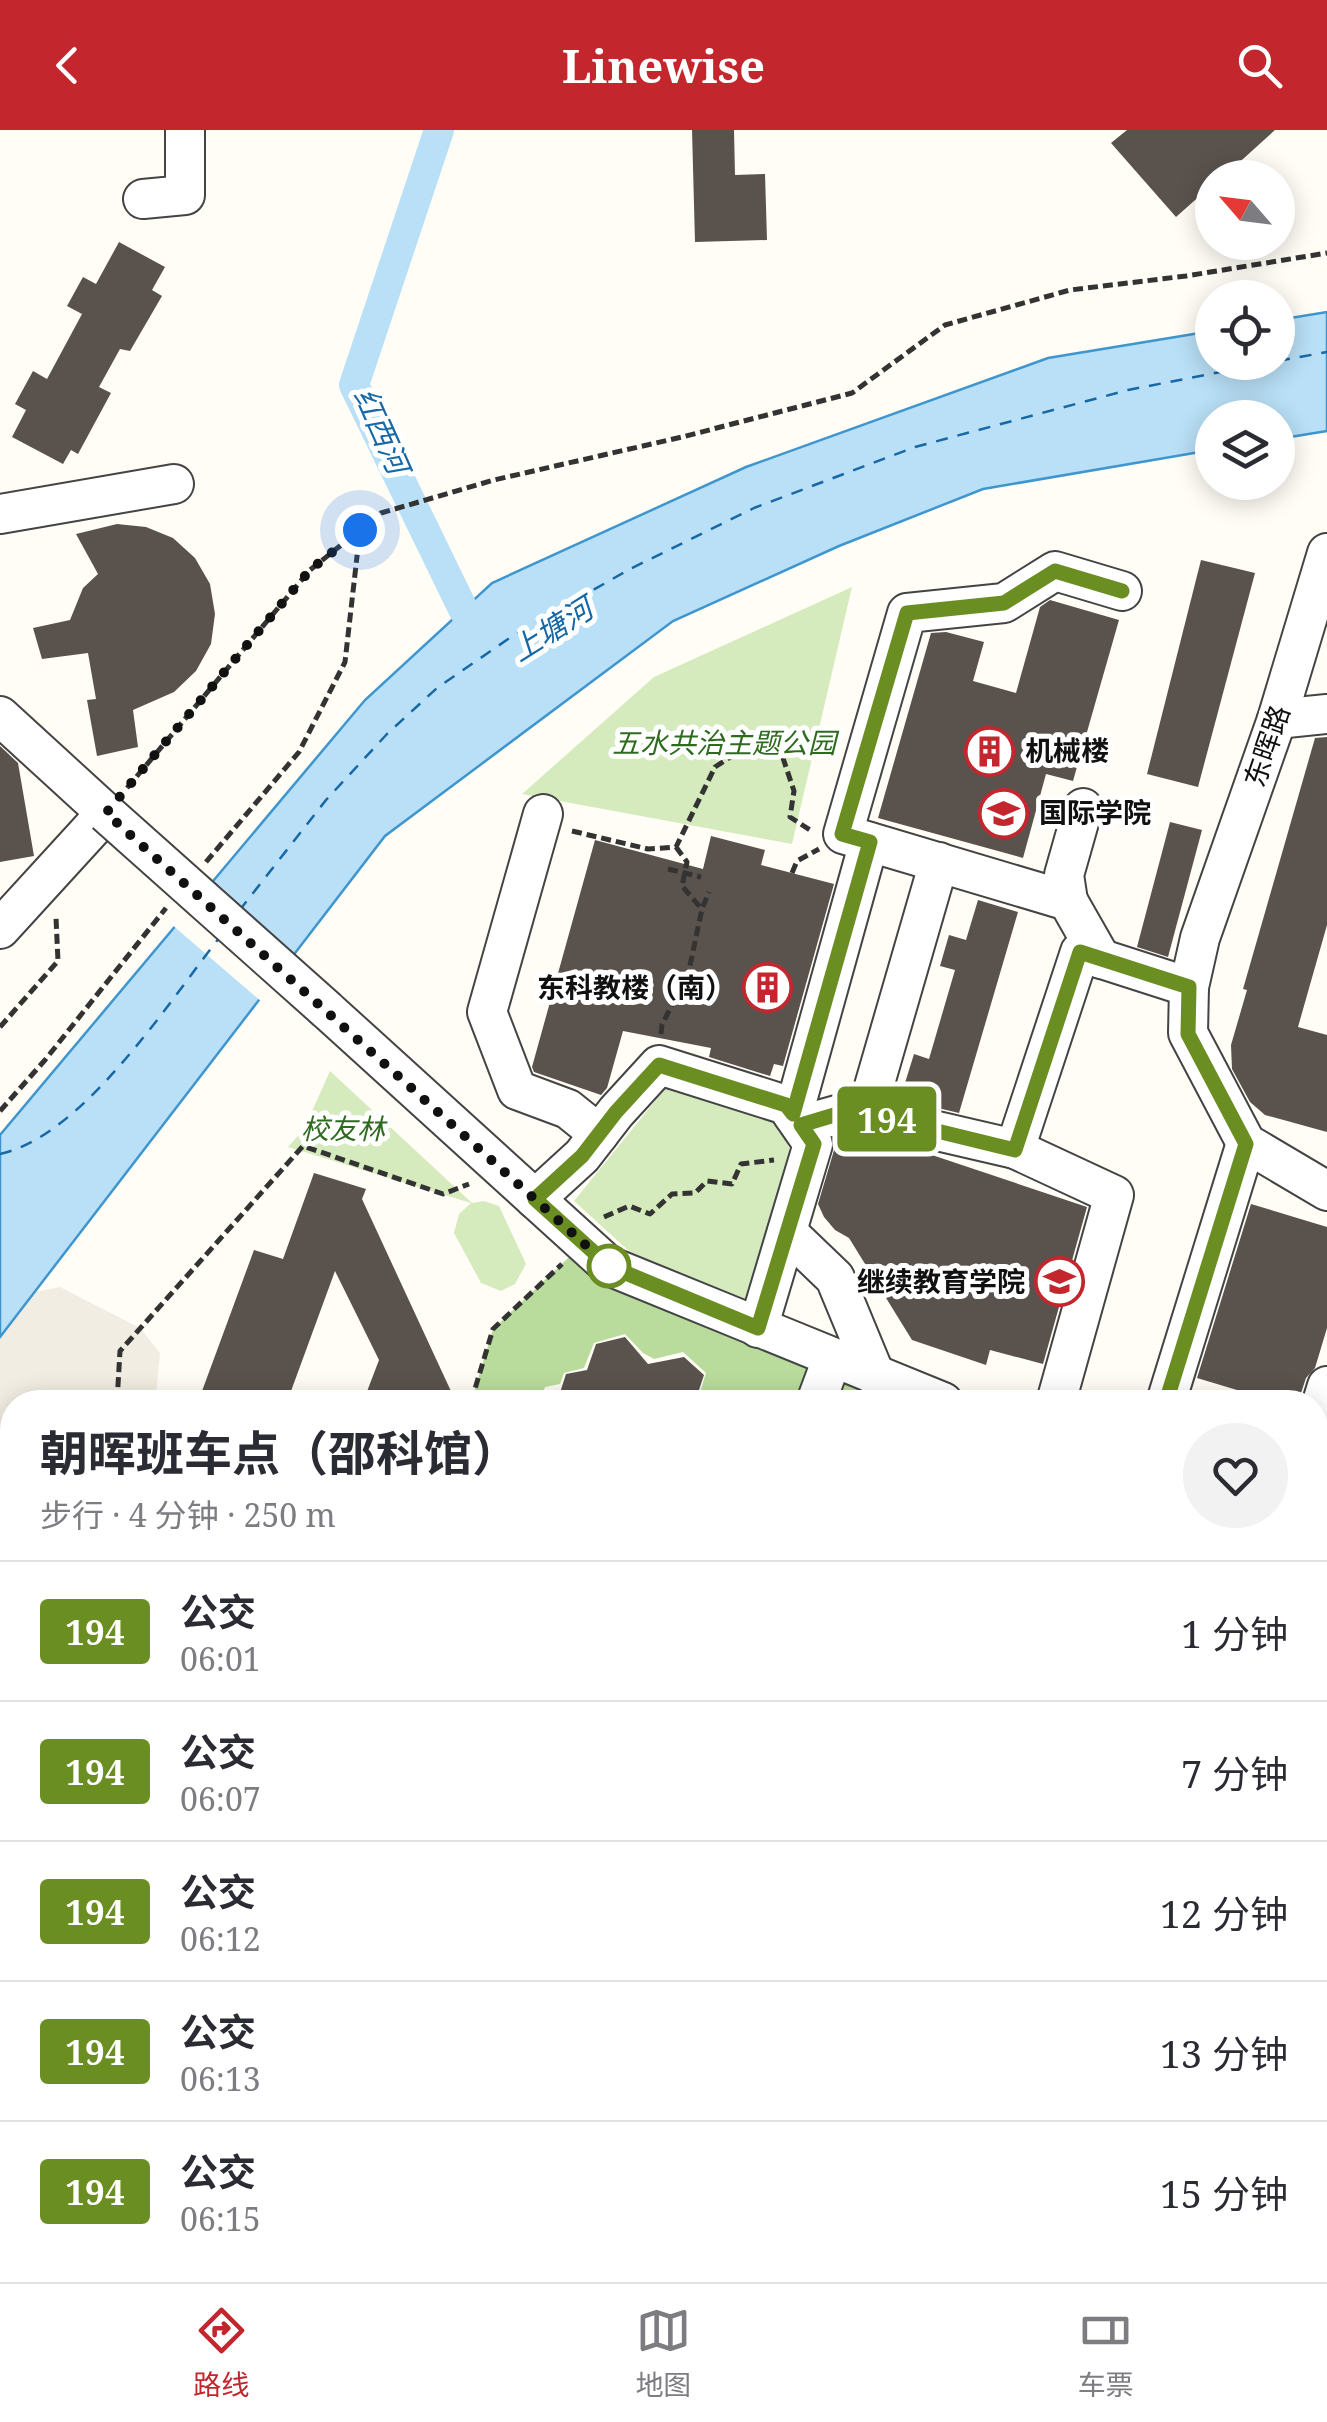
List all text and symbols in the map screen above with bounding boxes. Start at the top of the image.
text: Linewise [562,35,765,96]
icon: back [40,38,95,93]
icon: search [1232,38,1287,93]
north arrow [1195,160,1295,260]
map controls [1195,160,1295,500]
button: locate [1195,280,1295,380]
water label: 红西河 [345,381,421,484]
button: layers [1195,400,1295,500]
your location [335,505,385,555]
water label: 上塘河 [502,585,604,670]
street label: 东晖路 [1234,700,1298,792]
park label: 五水共治主题公园 [612,723,840,761]
building icon: 机械楼 [964,725,1016,777]
place label: 机械楼 [1025,731,1109,769]
school or university icon: 国际学院 [978,787,1030,839]
place label: 国际学院 [1039,793,1151,831]
building icon: 东科教楼（南） [742,962,794,1014]
place label: 东科教楼（南） [537,968,733,1006]
line badge: 194 [830,1086,944,1152]
text: 194 [857,1096,917,1143]
park label: 校友林 [301,1109,388,1147]
unlabelled marker [588,1245,630,1287]
school or university icon: 继续教育学院 [1034,1256,1086,1308]
place label: 继续教育学院 [857,1262,1025,1300]
text: 朝晖班车点（邵科馆） [40,1420,520,1485]
button: heart [1183,1423,1288,1528]
text: 步行 · 4 分钟 · 250 m [40,1493,336,1536]
text: 公交 [180,1585,256,1637]
text: 1 分钟 [1181,1607,1288,1659]
text: 194 [65,1608,125,1655]
text: 06:01 [180,1637,261,1680]
text: 公交 [180,1725,256,1777]
text: 7 分钟 [1181,1747,1288,1799]
text: 194 [65,1748,125,1795]
text: 06:07 [180,1777,261,1820]
text: 公交 [180,1865,256,1917]
text: 12 分钟 [1160,1887,1288,1939]
text: 194 [65,1888,125,1935]
text: 06:12 [180,1917,261,1960]
text: 公交 [180,2005,256,2057]
text: 13 分钟 [1160,2027,1288,2079]
text: 194 [65,2028,125,2075]
text: 06:13 [180,2057,261,2100]
text: 公交 [180,2145,256,2197]
text: 15 分钟 [1160,2167,1288,2219]
text: 194 [65,2168,125,2215]
text: 06:15 [180,2197,261,2240]
tab: 路线 [193,2303,249,2403]
tab: 地图 [635,2303,692,2403]
tab: 车票 [1078,2303,1134,2403]

